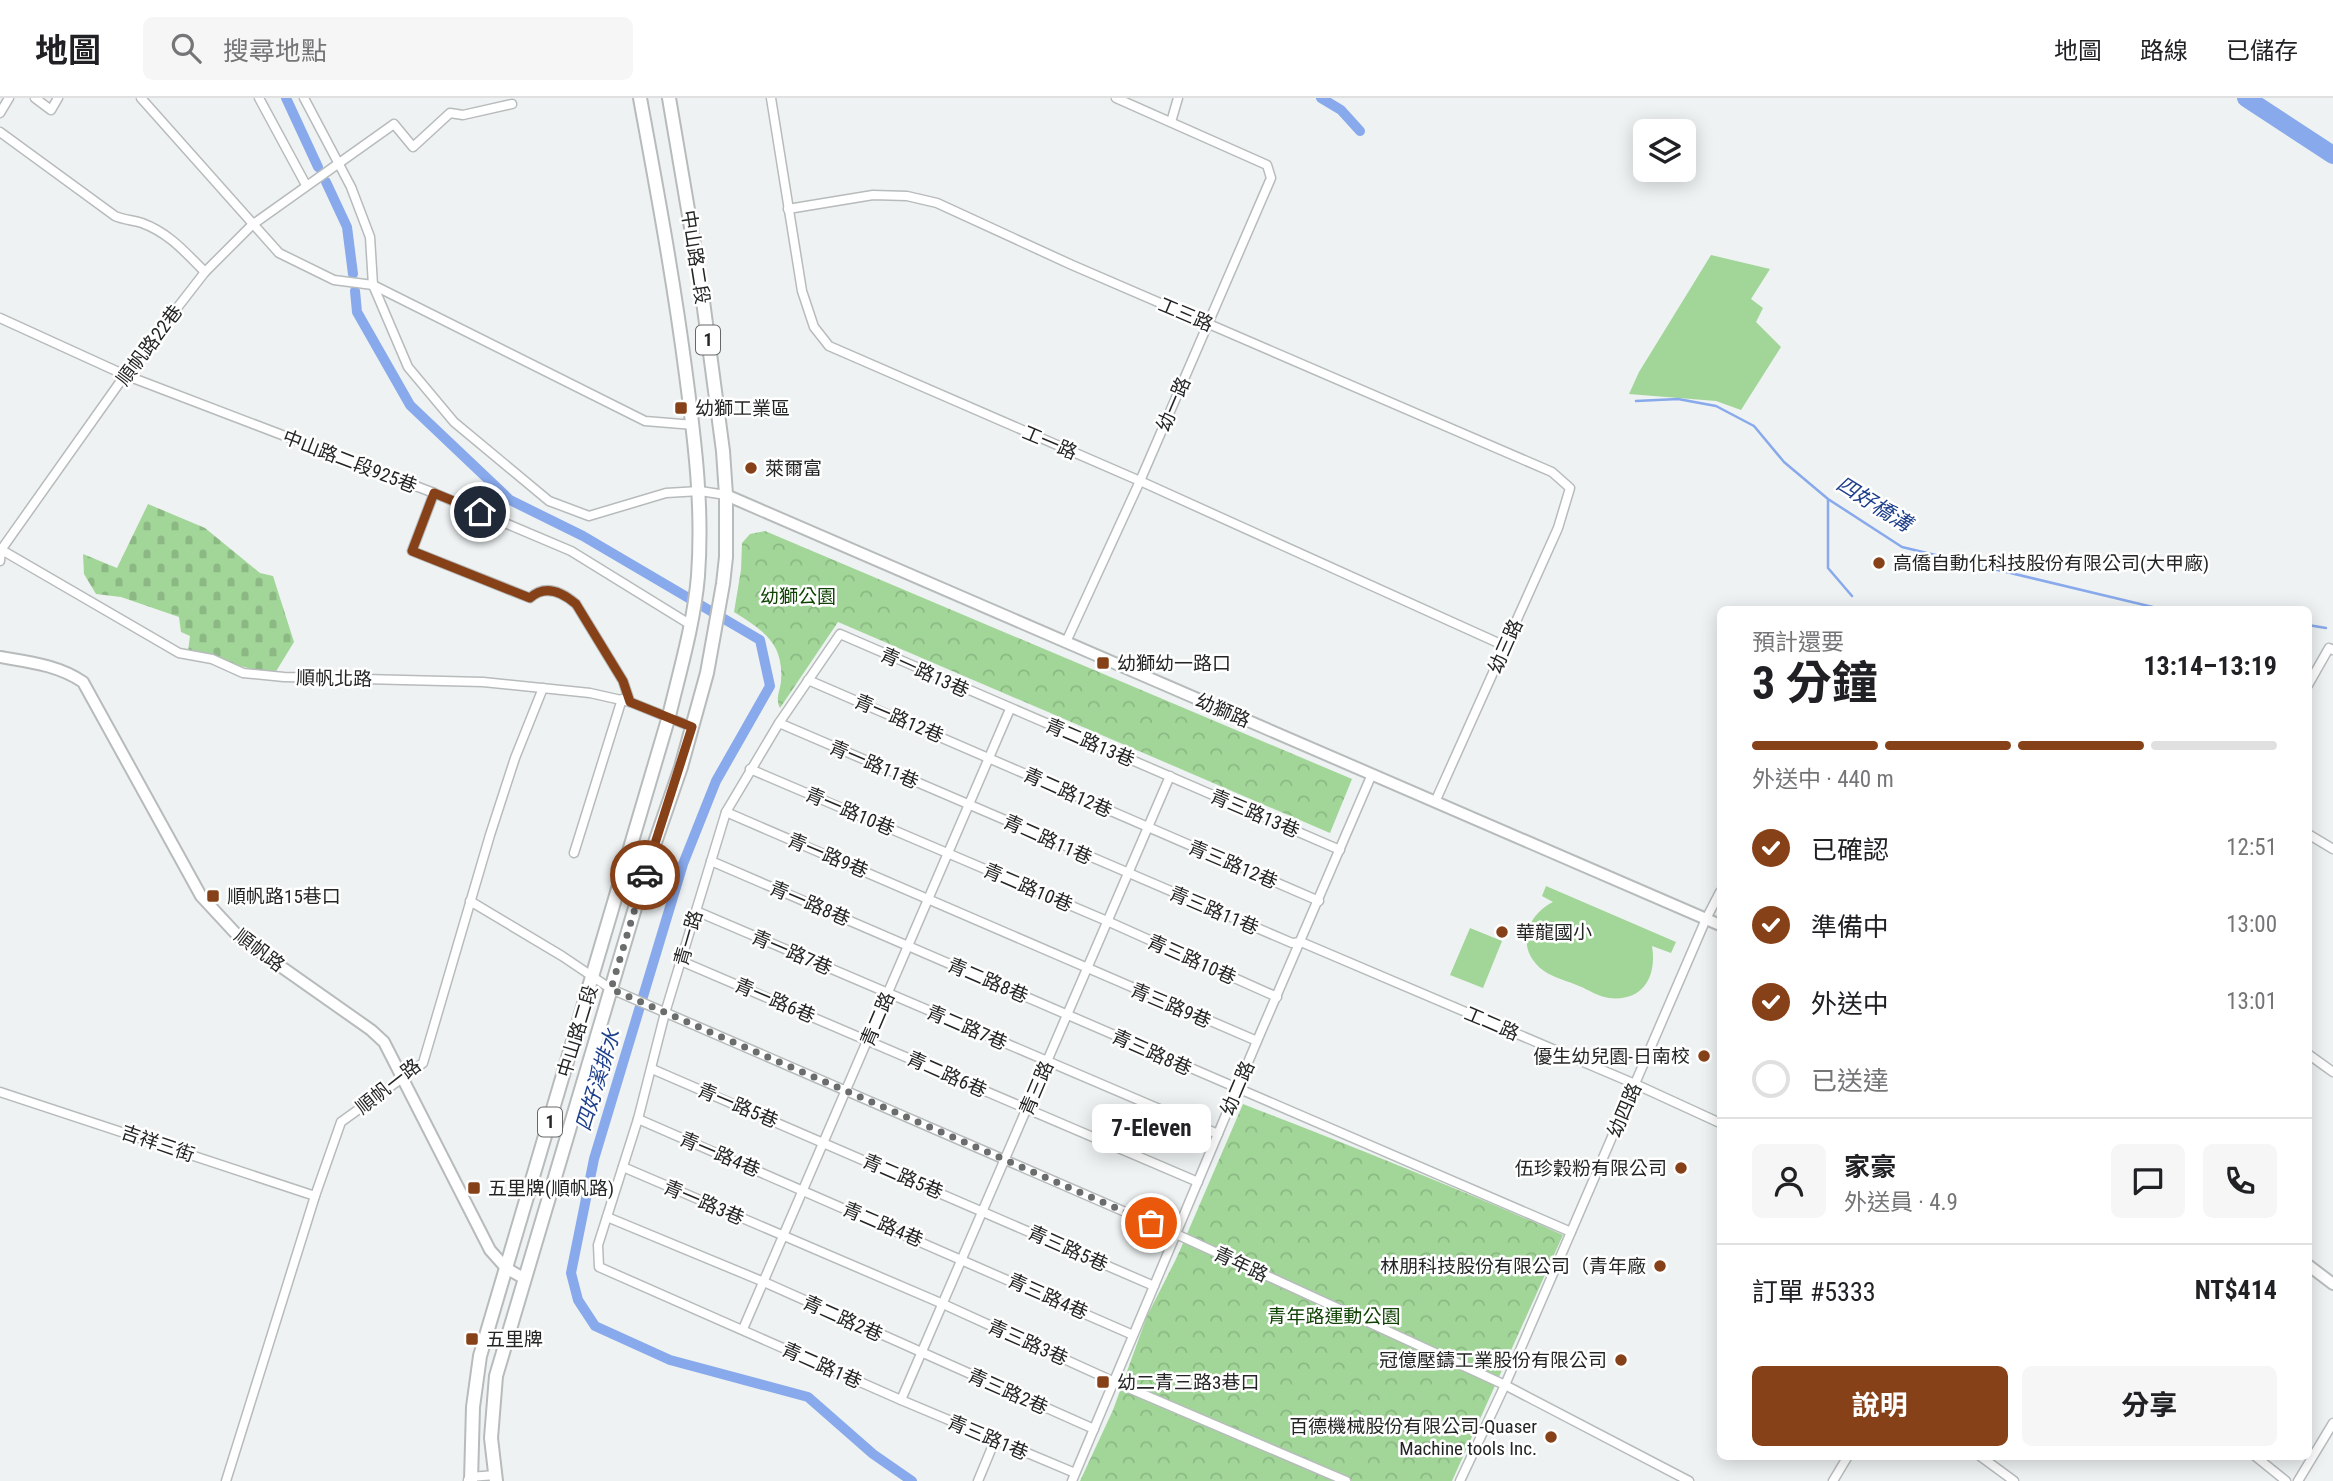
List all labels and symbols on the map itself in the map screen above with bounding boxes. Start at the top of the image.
street label: 中山路二段 [677,208,714,306]
street label: 工三路 [1155,293,1217,336]
street label: 順帆路22巷 [112,301,187,390]
road number: 1 [696,326,720,354]
street label: 幼一路 [1152,373,1195,435]
place label: 幼獅工業區 [695,397,790,420]
marker: 幼獅工業區 [673,400,689,416]
street label: 工一路 [1019,421,1081,464]
street label: 中山路二段925巷 [279,425,420,498]
place label: 萊爾富 [765,457,822,480]
marker: 萊爾富 [743,460,759,476]
water label: 四好橋溝 [1832,472,1919,538]
pin [450,482,510,542]
place label: 高僑自動化科技股份有限公司(大甲廠) [1893,552,2209,575]
marker: 高僑自動化科技股份有限公司(大甲廠) [1871,555,1887,571]
park label: 幼獅公園 [760,585,836,608]
street label: 幼三路 [1483,615,1528,677]
street label: 青一路13巷 [877,643,973,702]
place label: 幼獅幼一路口 [1117,652,1231,675]
marker: 幼獅幼一路口 [1095,655,1111,671]
street label: 順帆北路 [296,666,372,691]
street label: 青一路12巷 [851,689,947,748]
street label: 幼獅路 [1192,689,1254,732]
street label: 青二路13巷 [1042,713,1138,772]
street label: 青一路11巷 [826,735,922,794]
street label: 青二路12巷 [1020,763,1116,822]
street label: 青一路10巷 [802,782,898,841]
street label: 青三路13巷 [1207,784,1303,843]
street label: 青二路11巷 [1000,810,1096,869]
street label: 青一路9巷 [784,828,872,883]
street label: 青三路12巷 [1185,835,1281,894]
courier [610,840,680,910]
street label: 青二路10巷 [980,858,1076,917]
street label: 青一路8巷 [766,876,854,931]
street label: 青三路11巷 [1166,881,1262,940]
place label: 順帆路15巷口 [227,885,341,908]
marker: 順帆路15巷口 [205,888,221,904]
street label: 青一路 [670,908,707,969]
place label: 華龍國小 [1516,921,1592,944]
street label: 順帆路 [230,924,289,977]
marker: 華龍國小 [1494,924,1510,940]
street label: 青一路7巷 [748,925,836,980]
street label: 青三路10巷 [1144,930,1240,989]
street label: 青二路8巷 [944,953,1032,1008]
street label: 青一路6巷 [731,973,819,1028]
street label: 青三路9巷 [1127,978,1215,1033]
street label: 中山路二段 [553,982,602,1080]
street label: 青二路 [856,988,899,1050]
street label: 青二路7巷 [923,1000,1011,1055]
street label: 工二路 [1461,1002,1523,1045]
water label: 四好溪排水 [571,1025,625,1134]
street label: 青三路8巷 [1108,1025,1195,1080]
place label: 優生幼兒園-日南校 [1533,1045,1690,1068]
street label: 青二路6巷 [903,1047,990,1102]
marker: 優生幼兒園-日南校 [1696,1048,1712,1064]
street label: 順帆一路 [351,1054,425,1119]
street label: 青三路 [1015,1057,1058,1119]
street label: 幼二路 [1216,1057,1259,1119]
street label: 青一路5巷 [694,1078,782,1133]
street label: 幼四路 [1603,1079,1646,1141]
callout: 7-Eleven [1092,1104,1210,1153]
road number: 1 [538,1107,562,1136]
street label: 吉祥三街 [118,1120,198,1167]
street label: 青一路4巷 [676,1127,764,1182]
street label: 青二路5巷 [859,1149,947,1204]
place label: 伍珍穀粉有限公司 [1515,1157,1667,1180]
marker: 伍珍穀粉有限公司 [1673,1160,1689,1176]
street label: 青一路3巷 [660,1175,748,1230]
place label: 五里牌(順帆路) [488,1177,614,1200]
marker: 五里牌(順帆路) [466,1180,482,1196]
pin [1121,1193,1181,1253]
street label: 青二路4巷 [839,1197,927,1252]
street label: 青三路5巷 [1024,1221,1111,1276]
street label: 青年路 [1210,1242,1271,1287]
place label: 林朋科技股份有限公司（青年廠 [1380,1255,1646,1278]
marker: 林朋科技股份有限公司（青年廠 [1652,1258,1668,1274]
street label: 青三路4巷 [1004,1269,1091,1324]
street label: 青二路2巷 [799,1291,886,1346]
park label: 青年路運動公園 [1267,1305,1401,1328]
street label: 青三路3巷 [984,1315,1071,1370]
place label: 五里牌 [486,1328,543,1351]
marker: 五里牌 [464,1331,480,1347]
street label: 青二路1巷 [778,1338,865,1393]
place label: 冠億壓鑄工業股份有限公司 [1379,1349,1607,1372]
marker: 冠億壓鑄工業股份有限公司 [1613,1352,1629,1368]
street label: 青三路2巷 [964,1364,1051,1419]
place label: 幼二青三路3巷口 [1117,1371,1259,1394]
marker: 幼二青三路3巷口 [1095,1374,1111,1390]
street label: 青三路1巷 [944,1410,1032,1465]
place label: 百德機械股份有限公司-Quaser Machine tools Inc. [1289,1415,1537,1460]
marker: 百德機械股份有限公司-Quaser Machine tools Inc. [1543,1429,1559,1445]

